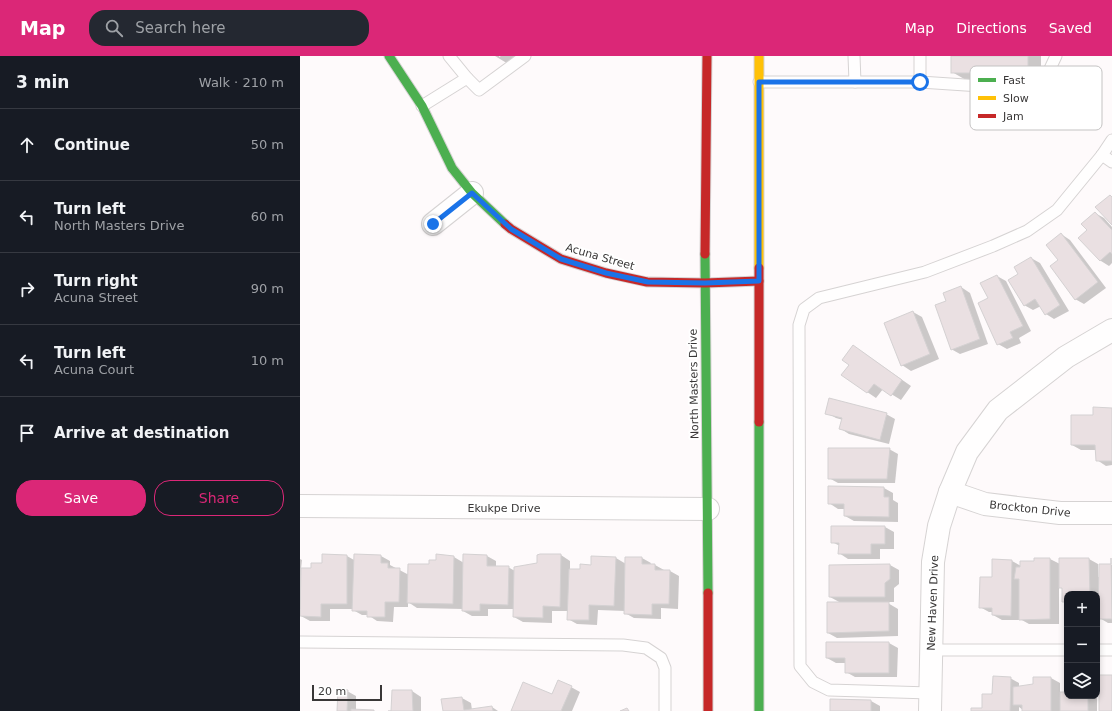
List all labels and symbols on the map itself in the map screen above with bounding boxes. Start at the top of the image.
legend [970,66,1102,130]
route start [911,73,929,91]
text: Fast [1003,74,1026,87]
text: Slow [1003,92,1029,105]
text: Jam [1002,110,1024,123]
route end [424,215,442,233]
street label: Acuna Street [564,241,637,273]
street label: North Masters Drive [687,328,701,439]
street label: Brockton Drive [989,498,1072,520]
street label: Ekukpe Drive [468,502,541,515]
street label: New Haven Drive [925,555,941,651]
scale bar [312,683,382,702]

